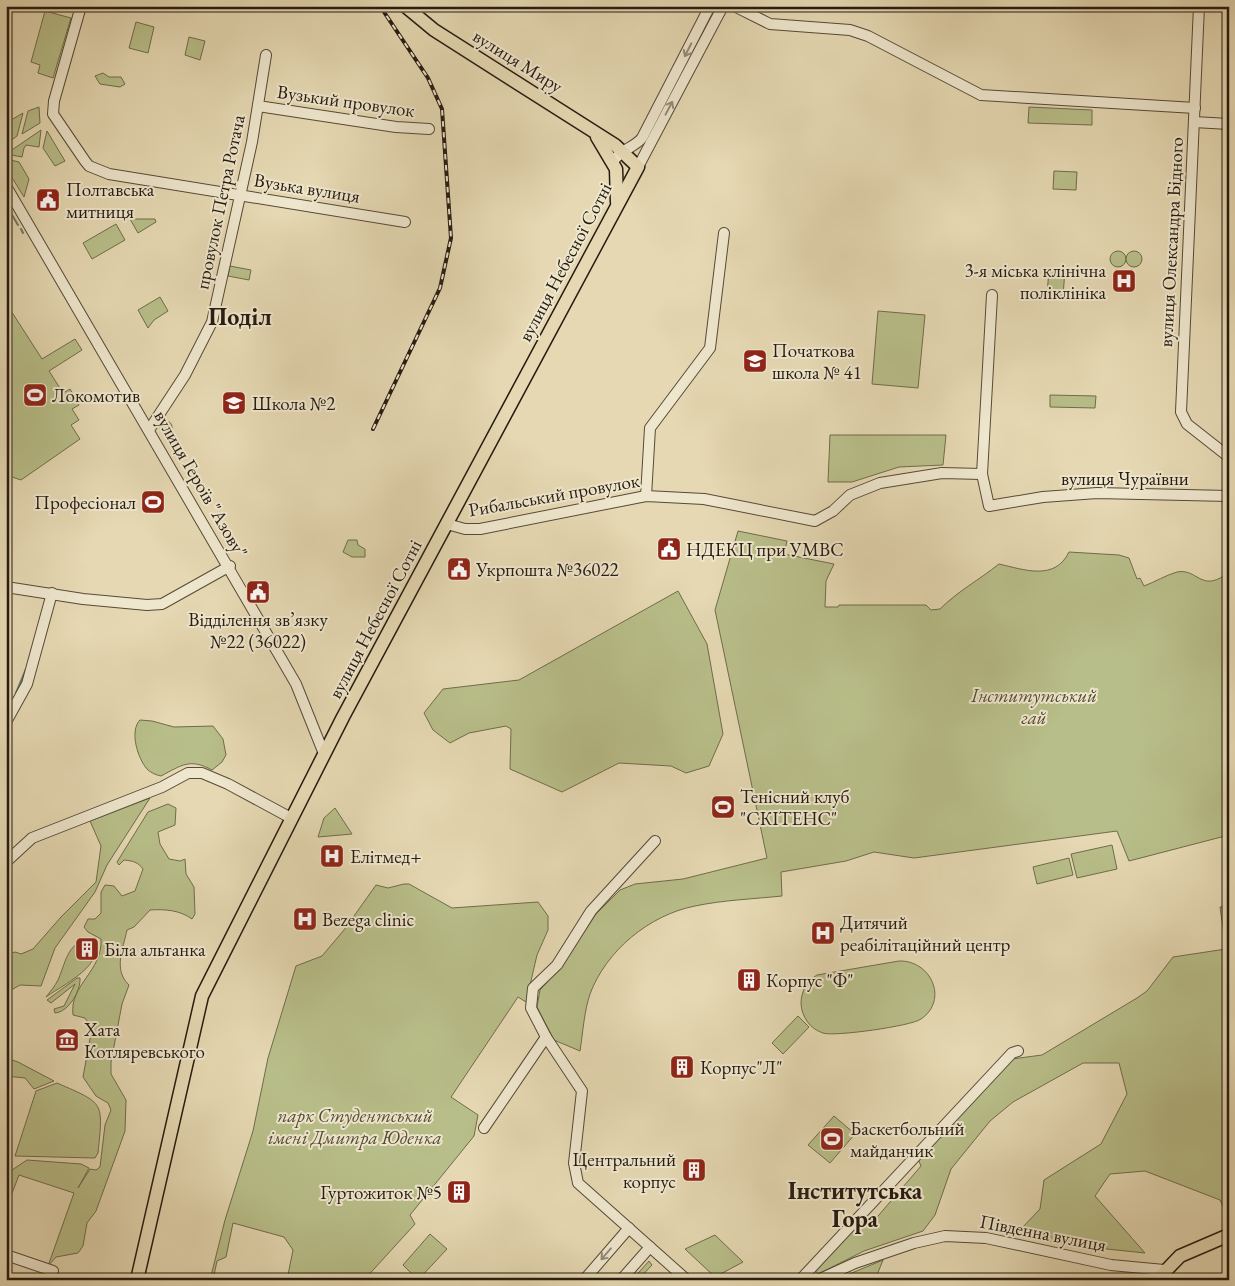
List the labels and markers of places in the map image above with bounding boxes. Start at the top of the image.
place label: Полтавська митниця [66,177,155,224]
public building icon: Полтавська митниця [35,187,61,213]
place label: 3-я міська клінічна поліклініка [964,258,1106,305]
hospital icon: 3-я міська клінічна поліклініка [1111,268,1137,294]
place label: Початкова школа № 41 [772,338,862,385]
school or university icon: Початкова школа № 41 [742,348,768,374]
sports icon: Локомотив [22,382,48,408]
place label: Локомотив [52,383,140,408]
school or university icon: Школа №2 [221,390,247,416]
place label: Школа №2 [252,391,335,416]
sports icon: Професіонал [140,489,166,515]
place label: Професіонал [34,490,136,515]
public building icon: НДЕКЦ при УМВС [656,536,682,562]
place label: НДЕКЦ при УМВС [686,537,844,562]
public building icon: Укрпошта №36022 [446,556,472,582]
place label: Укрпошта №36022 [475,557,619,582]
public building icon: Відділення зв’язку №22 (36022) [245,579,271,605]
place label: Відділення зв’язку №22 (36022) [188,607,328,654]
place label: Тенісний клуб "СКІТЕНС" [740,784,849,831]
sports icon: Тенісний клуб "СКІТЕНС" [710,794,736,820]
hospital icon: Елітмед+ [319,843,345,869]
place label: Елітмед+ [350,844,421,869]
hospital icon: Bezega clinic [292,906,318,932]
place label: Bezega clinic [322,907,414,932]
place label: Дитячий реабілітаційний центр [840,910,1010,957]
hospital icon: Дитячий реабілітаційний центр [810,920,836,946]
building icon: Біла альтанка [74,936,100,962]
place label: Біла альтанка [104,937,206,962]
building icon: Корпус "Ф" [736,967,762,993]
place label: Корпус "Ф" [766,968,853,993]
place label: Хата Котляревського [83,1017,205,1064]
museum icon: Хата Котляревського [54,1027,80,1053]
building icon: Корпус"Л" [669,1054,695,1080]
place label: Корпус"Л" [700,1055,783,1080]
place label: Баскетбольний майданчик [850,1116,965,1163]
sports icon: Баскетбольний майданчик [819,1126,845,1152]
place label: Центральний корпус [573,1147,676,1194]
building icon: Центральний корпус [681,1157,707,1183]
building icon: Гуртожиток №5 [446,1179,472,1205]
place label: Гуртожиток №5 [320,1180,442,1205]

